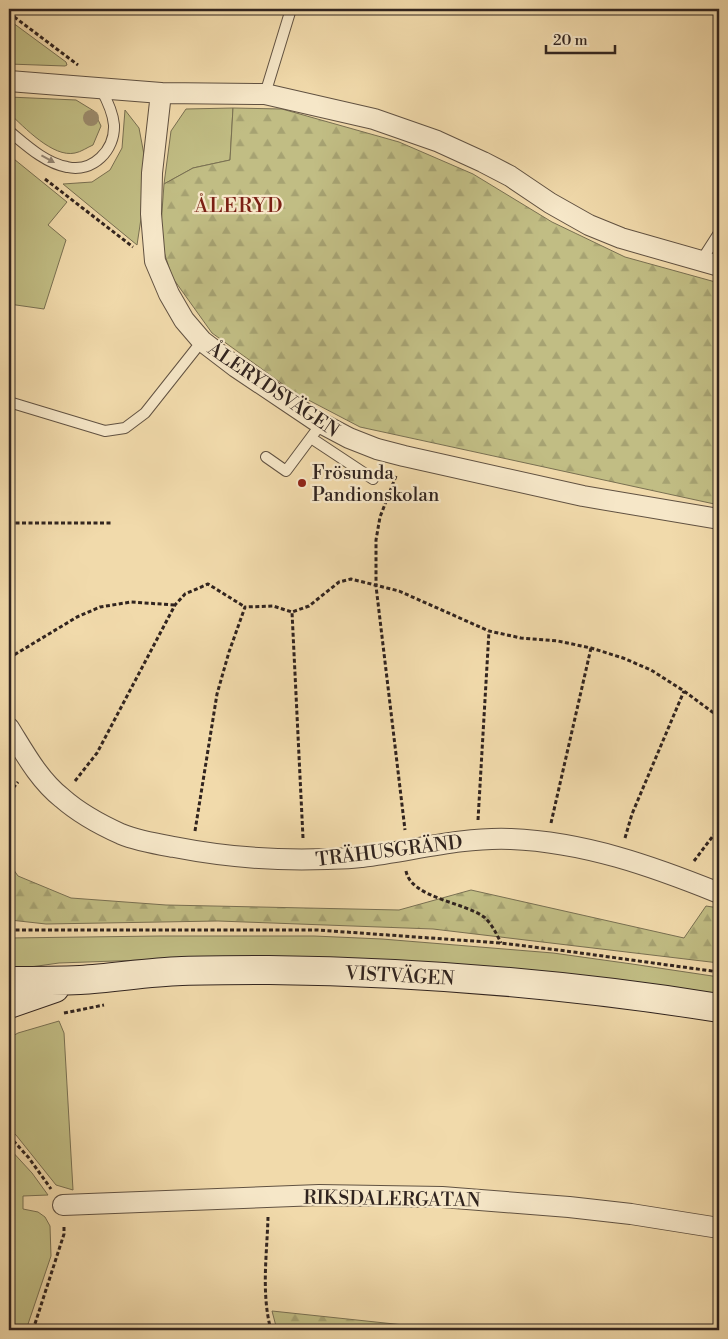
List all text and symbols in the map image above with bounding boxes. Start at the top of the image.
scale bar [546,22,614,54]
text: 20 m [553,31,588,50]
one-way arrow [41,155,56,163]
district label: ÅLERYD [194,193,283,219]
street label: ÅLERYDSVÄGEN [202,336,344,443]
place label: Frösunda Pandionskolan [312,461,439,507]
marker: Frösunda Pandionskolan [296,477,308,489]
street label: TRÄHUSGRÄND [314,829,464,872]
street label: VISTVÄGEN [344,960,455,991]
street label: RIKSDALERGATAN [303,1185,481,1213]

